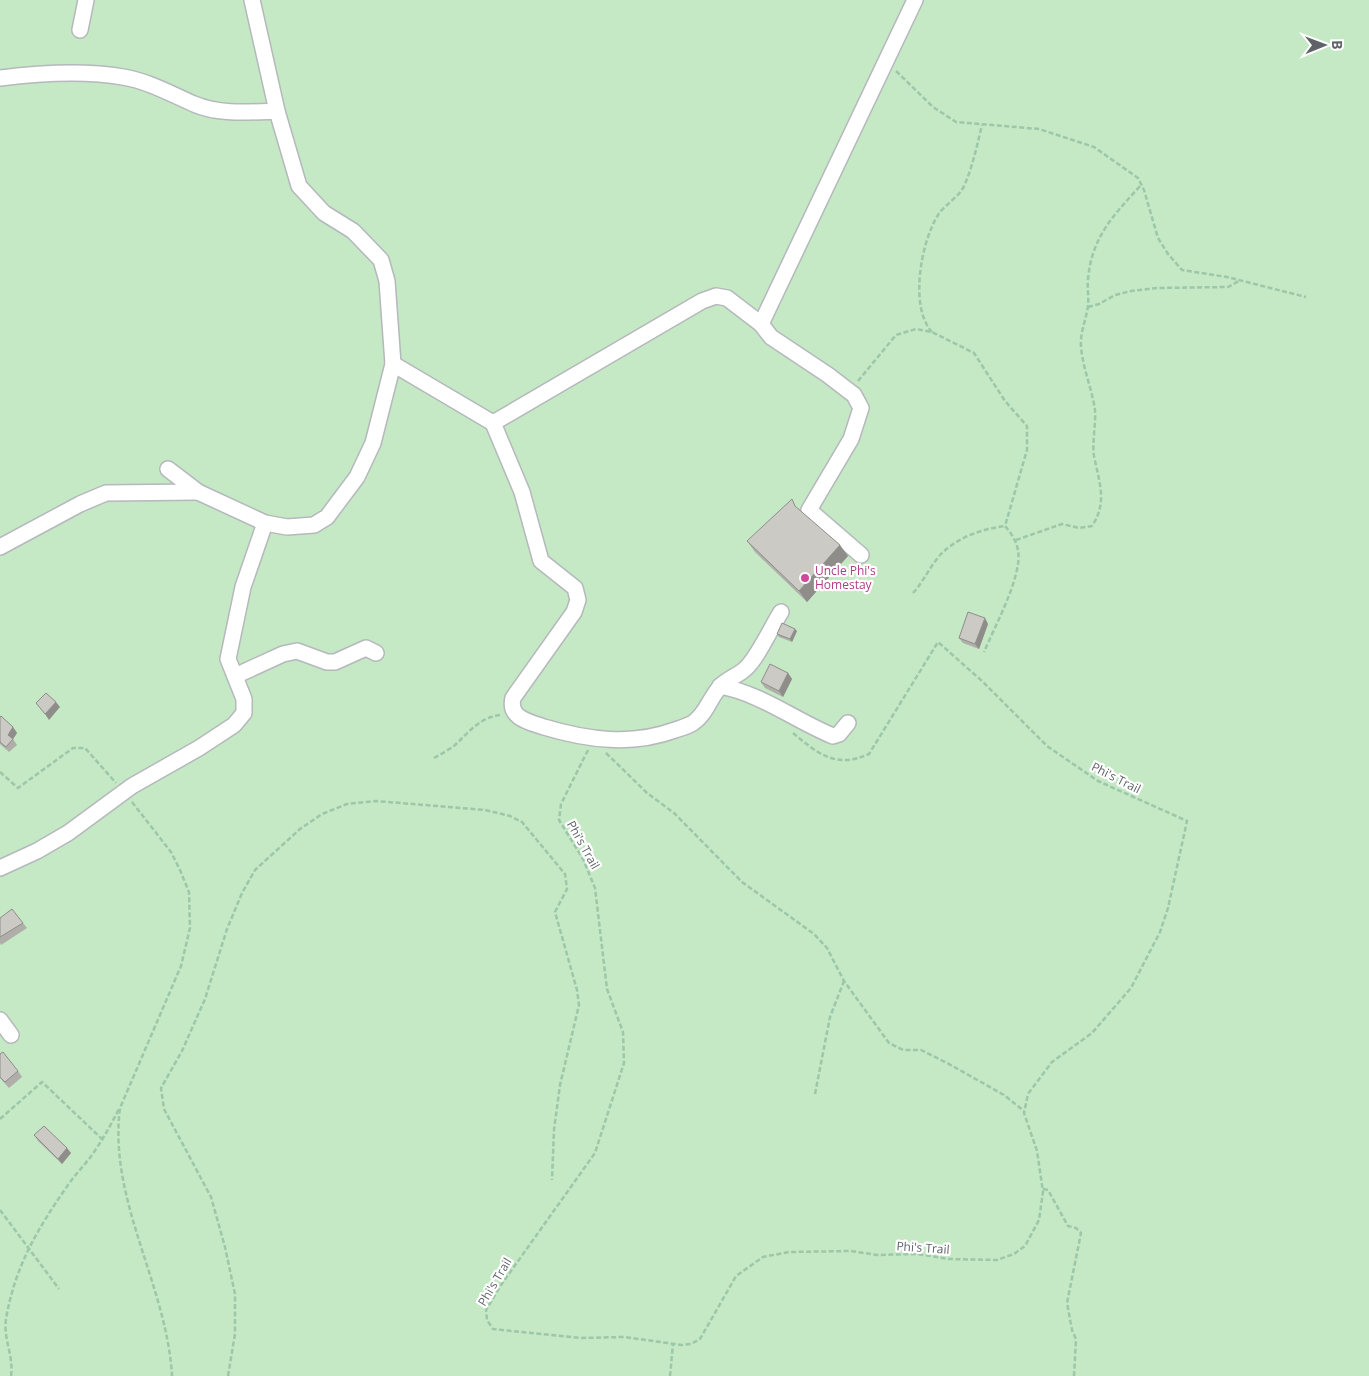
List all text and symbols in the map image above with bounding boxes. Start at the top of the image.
north arrow [1299,20,1349,70]
text: B [1328,40,1347,50]
place label: Uncle Phi's Homestay [815,562,876,593]
marker: Uncle Phi's Homestay [799,572,811,584]
street label: Phi's Trail [1089,758,1144,797]
street label: Phi's Trail [563,817,604,872]
street label: Phi's Trail [896,1237,950,1258]
street label: Phi's Trail [474,1255,516,1309]

